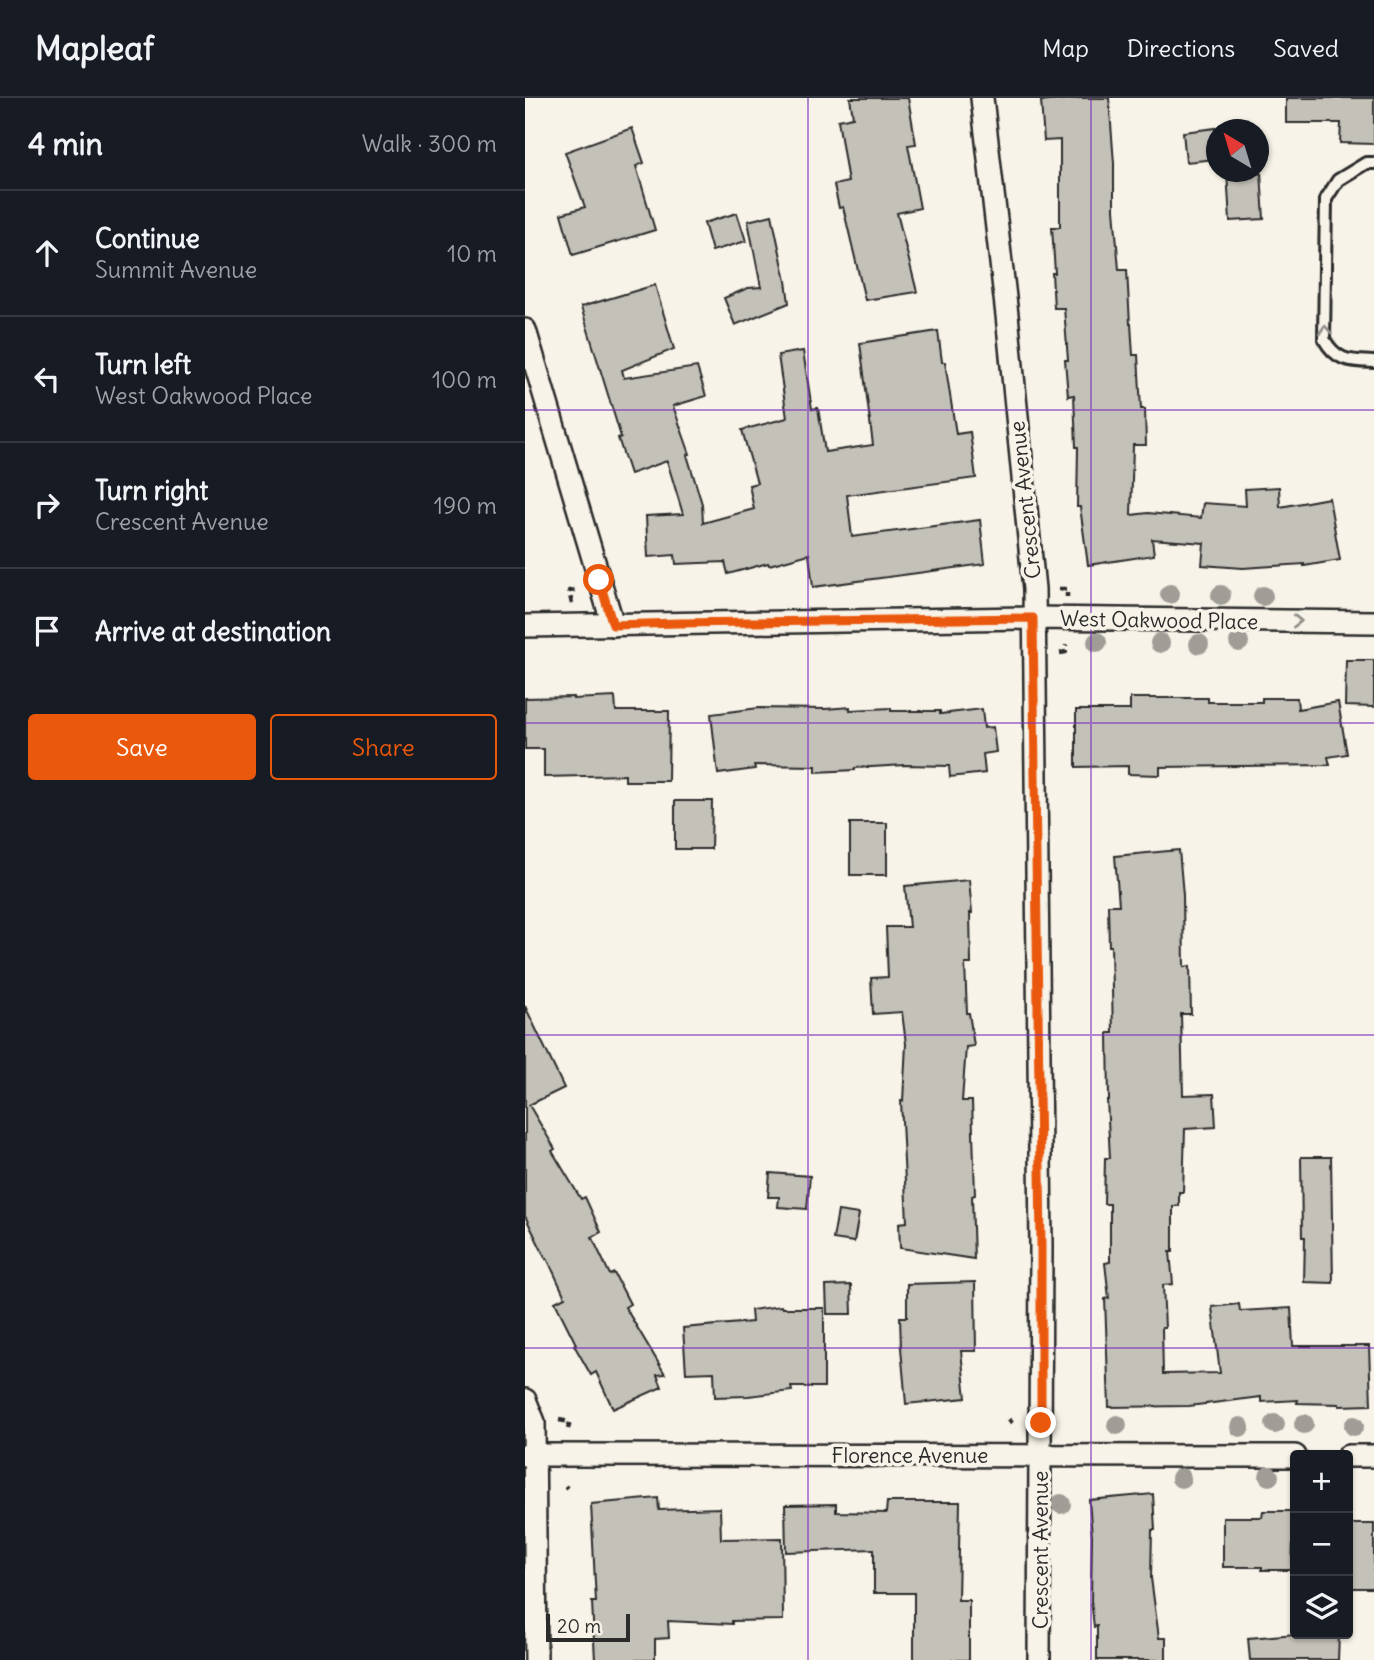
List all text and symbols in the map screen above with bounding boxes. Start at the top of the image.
text: Mapleaf [35,27,154,69]
text: Map [1042,33,1089,63]
text: Directions [1127,33,1235,63]
text: Saved [1273,33,1339,63]
north arrow [1206,119,1269,182]
text: 4 min [28,125,103,163]
text: Walk · 300 m [362,129,497,158]
text: Continue [95,222,200,255]
icon: ahead [28,234,66,272]
text: 10 m [447,239,497,268]
text: Summit Avenue [95,255,257,284]
one-way arrow [1318,324,1333,335]
text: Turn left [95,348,191,381]
icon: left [28,360,66,398]
text: 100 m [432,365,497,394]
text: West Oakwood Place [95,381,312,410]
street label: Crescent Avenue [1003,420,1047,580]
text: Turn right [95,474,208,507]
icon: right [28,486,66,524]
text: 190 m [434,491,497,520]
text: Crescent Avenue [95,507,269,536]
route start [583,564,614,595]
street label: West Oakwood Place [1060,605,1258,635]
icon: arrive [28,612,66,650]
one-way arrow [1293,613,1303,629]
text: Arrive at destination [95,615,331,648]
button: Save [28,714,256,780]
button: Share [270,714,497,780]
route end [1025,1407,1056,1438]
street label: Florence Avenue [832,1442,988,1469]
map controls [1290,1450,1353,1639]
button: + [1290,1450,1353,1513]
street label: Crescent Avenue [1027,1471,1054,1629]
button: − [1290,1513,1353,1576]
button: layers [1290,1576,1353,1639]
scale bar [546,1611,630,1643]
text: 20 m [557,1614,601,1638]

